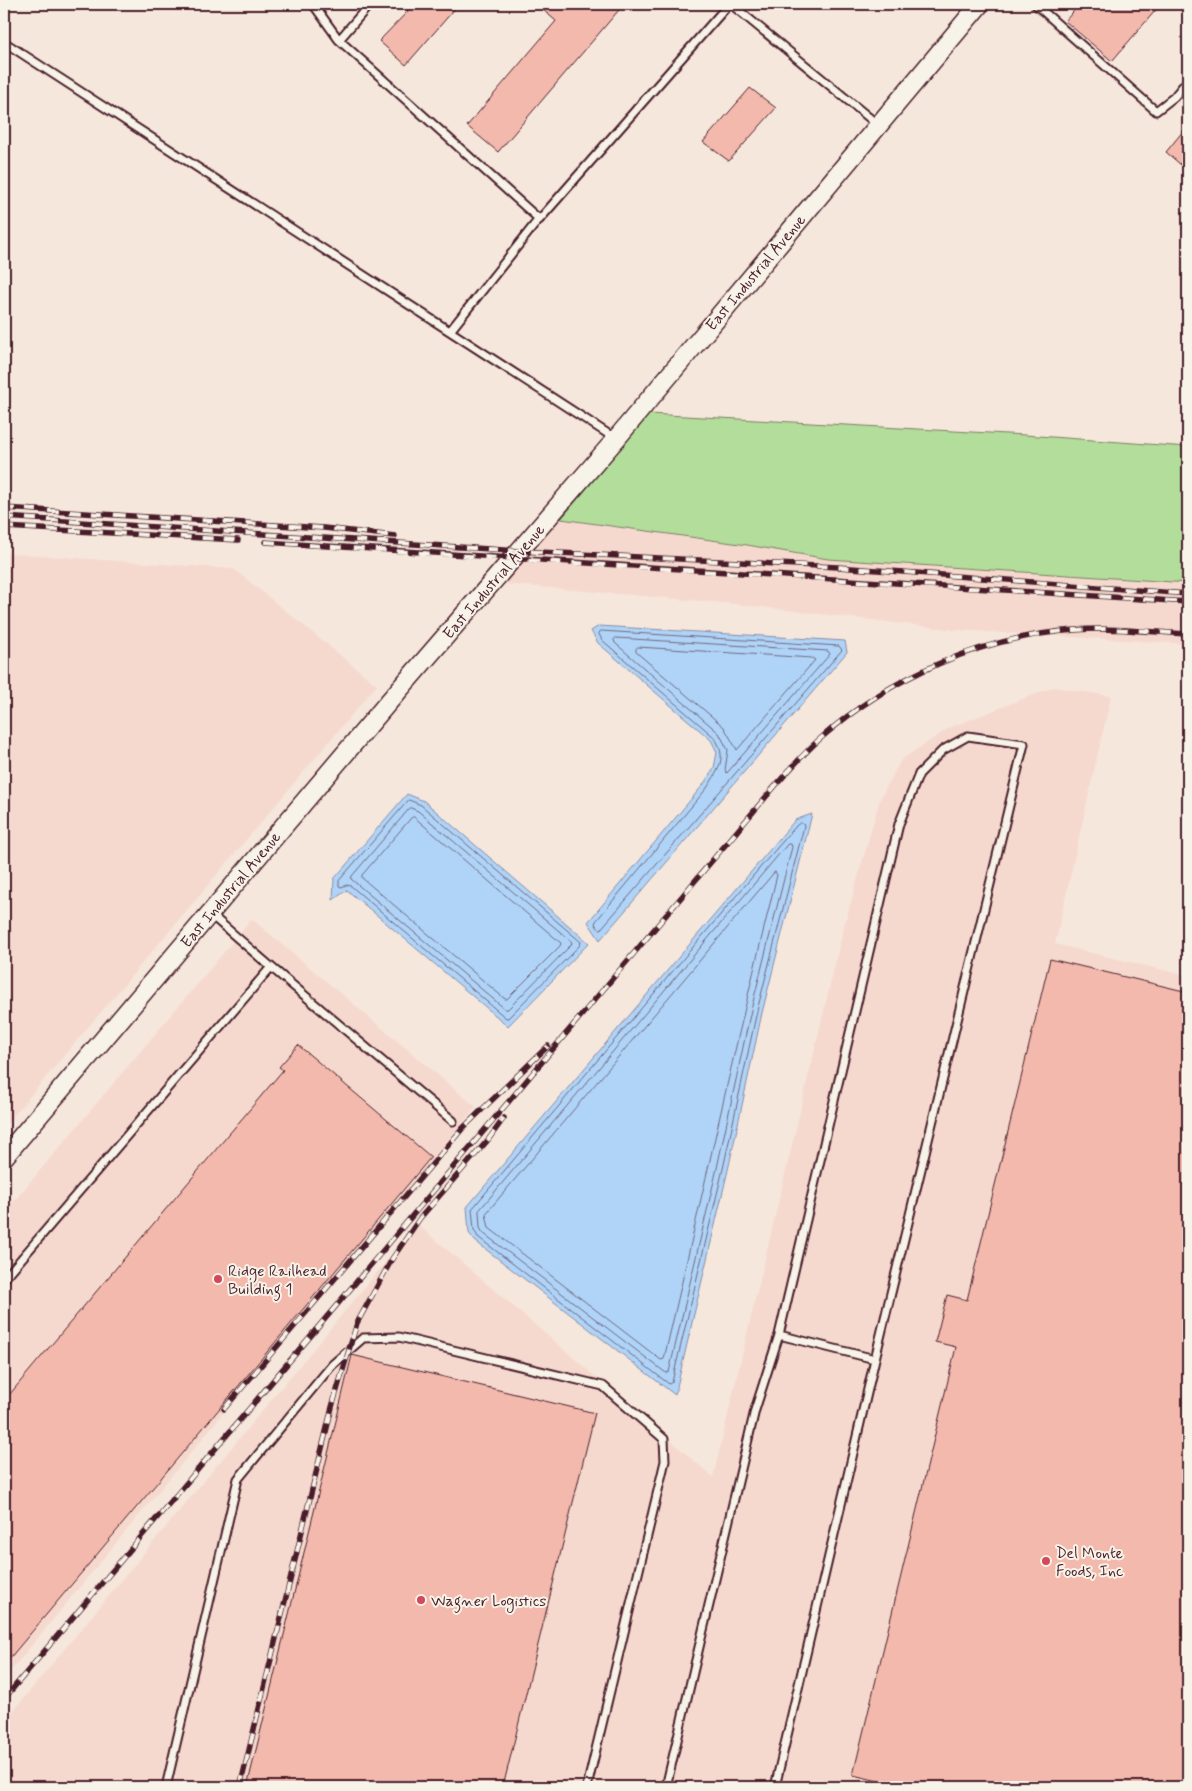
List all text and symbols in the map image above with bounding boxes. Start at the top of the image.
street label: East Industrial Avenue [701,210,811,336]
street label: East Industrial Avenue [438,520,550,644]
street label: East Industrial Avenue [176,827,286,953]
place label: Ridge Railhead Building 1 [228,1261,327,1301]
marker: Ridge Railhead Building 1 [212,1273,224,1285]
place label: Del Monte Foods, Inc [1056,1543,1124,1582]
marker: Del Monte Foods, Inc [1040,1555,1052,1567]
place label: Wagner Logistics [431,1591,546,1613]
marker: Wagner Logistics [415,1594,427,1606]

